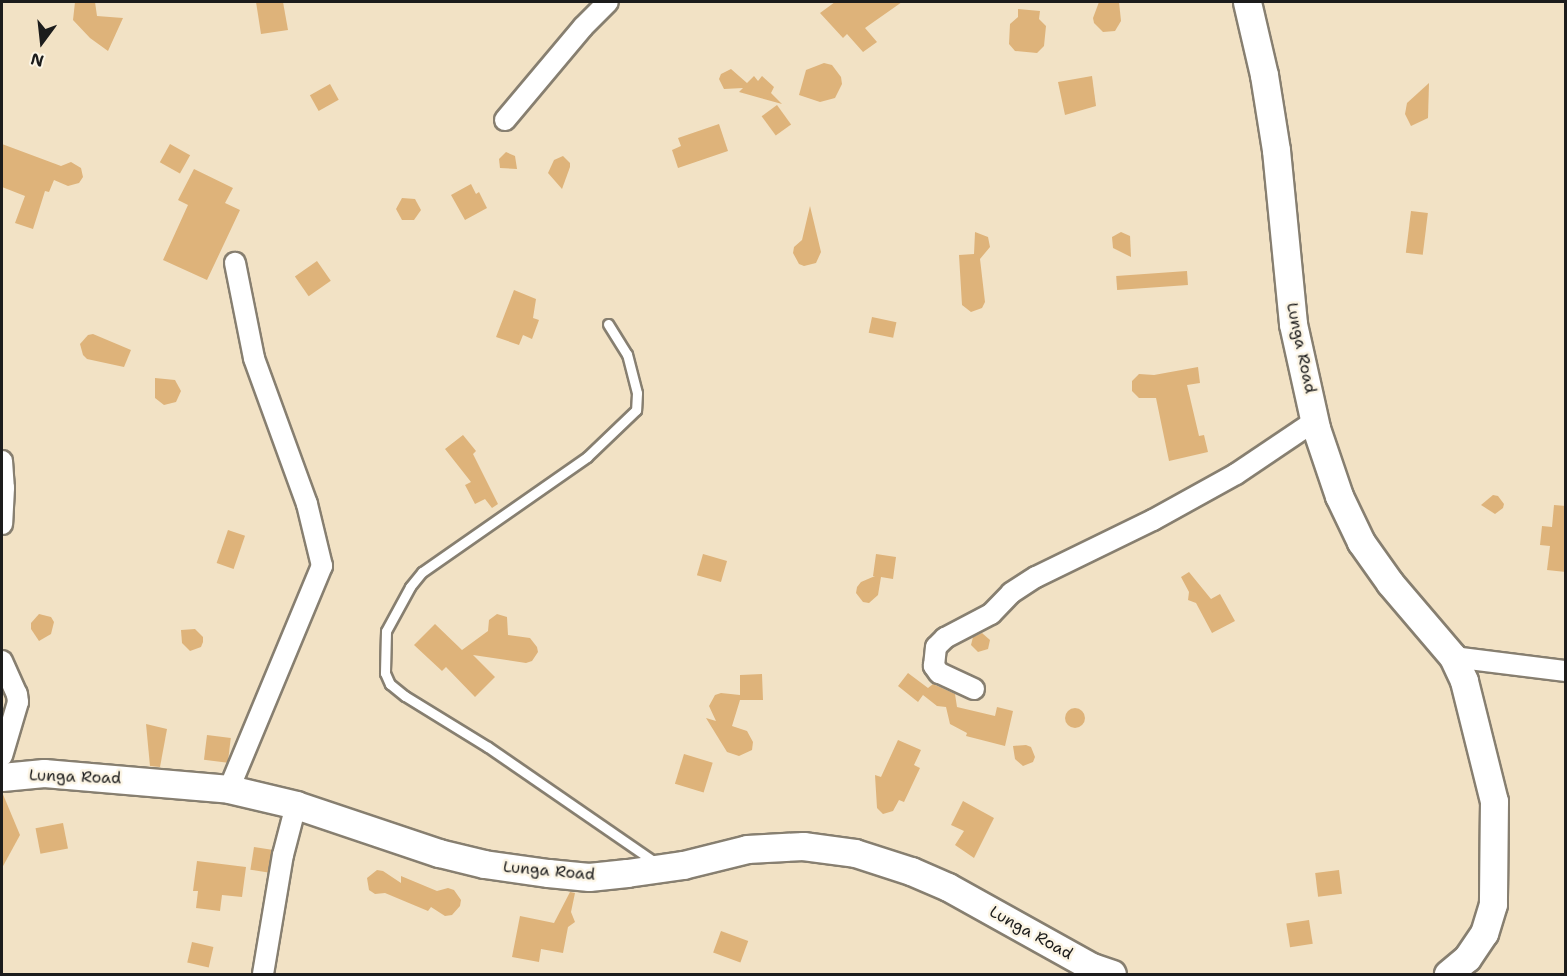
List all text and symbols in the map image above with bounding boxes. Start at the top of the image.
north arrow [12,12,72,72]
text: N [28,48,46,72]
street label: Lunga Road [1282,301,1320,395]
street label: Lunga Road [29,766,121,788]
street label: Lunga Road [502,857,596,885]
street label: Lunga Road [986,902,1076,964]

